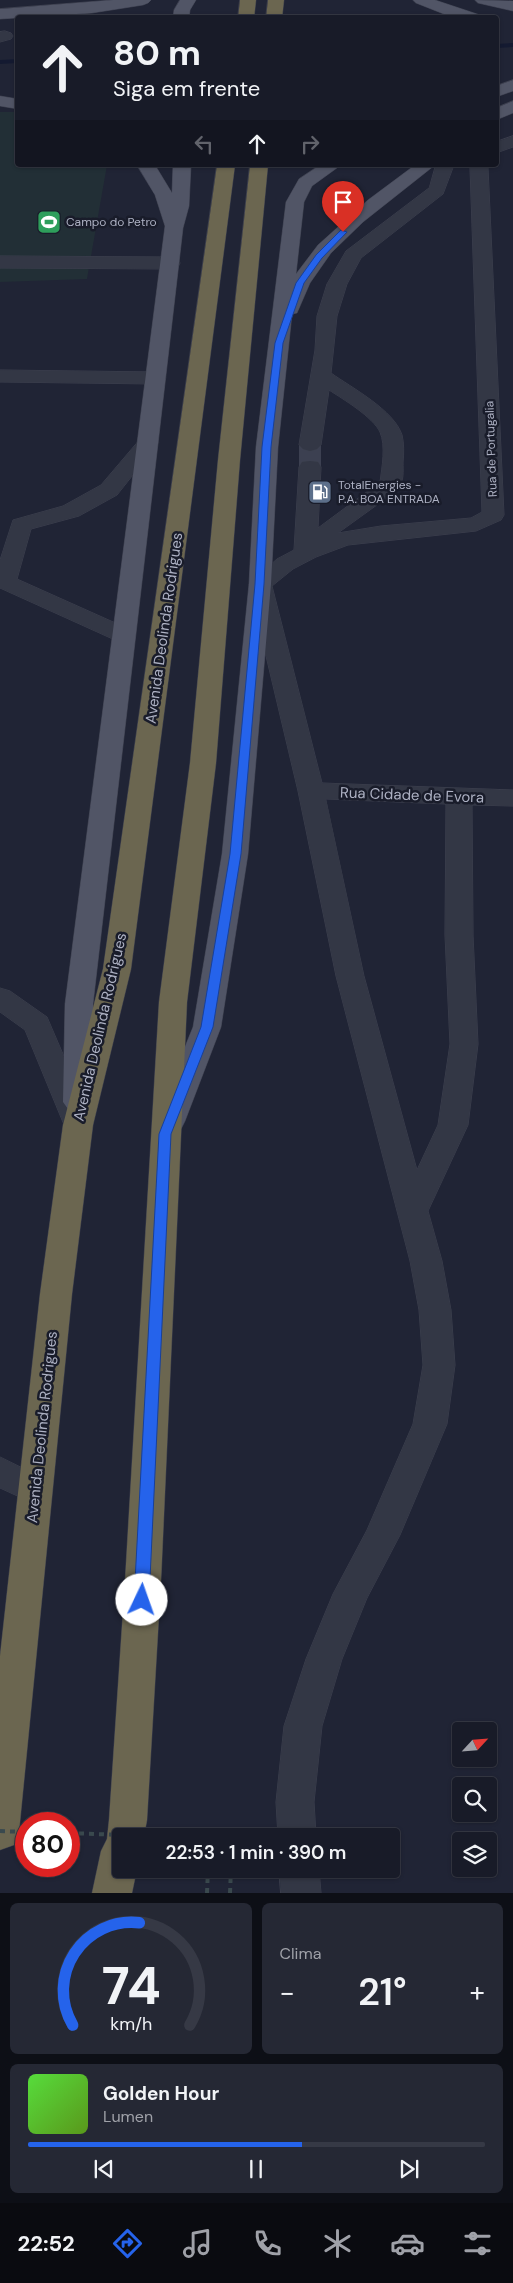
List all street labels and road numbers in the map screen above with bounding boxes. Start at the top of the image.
street label: Rua de Portugalia [481,401,501,497]
street label: Avenida Deolinda Rodrigues [141,531,187,725]
street label: Rua Cidade de Evora [340,782,484,808]
street label: Avenida Deolinda Rodrigues [69,931,131,1123]
street label: Avenida Deolinda Rodrigues [22,1330,62,1524]

